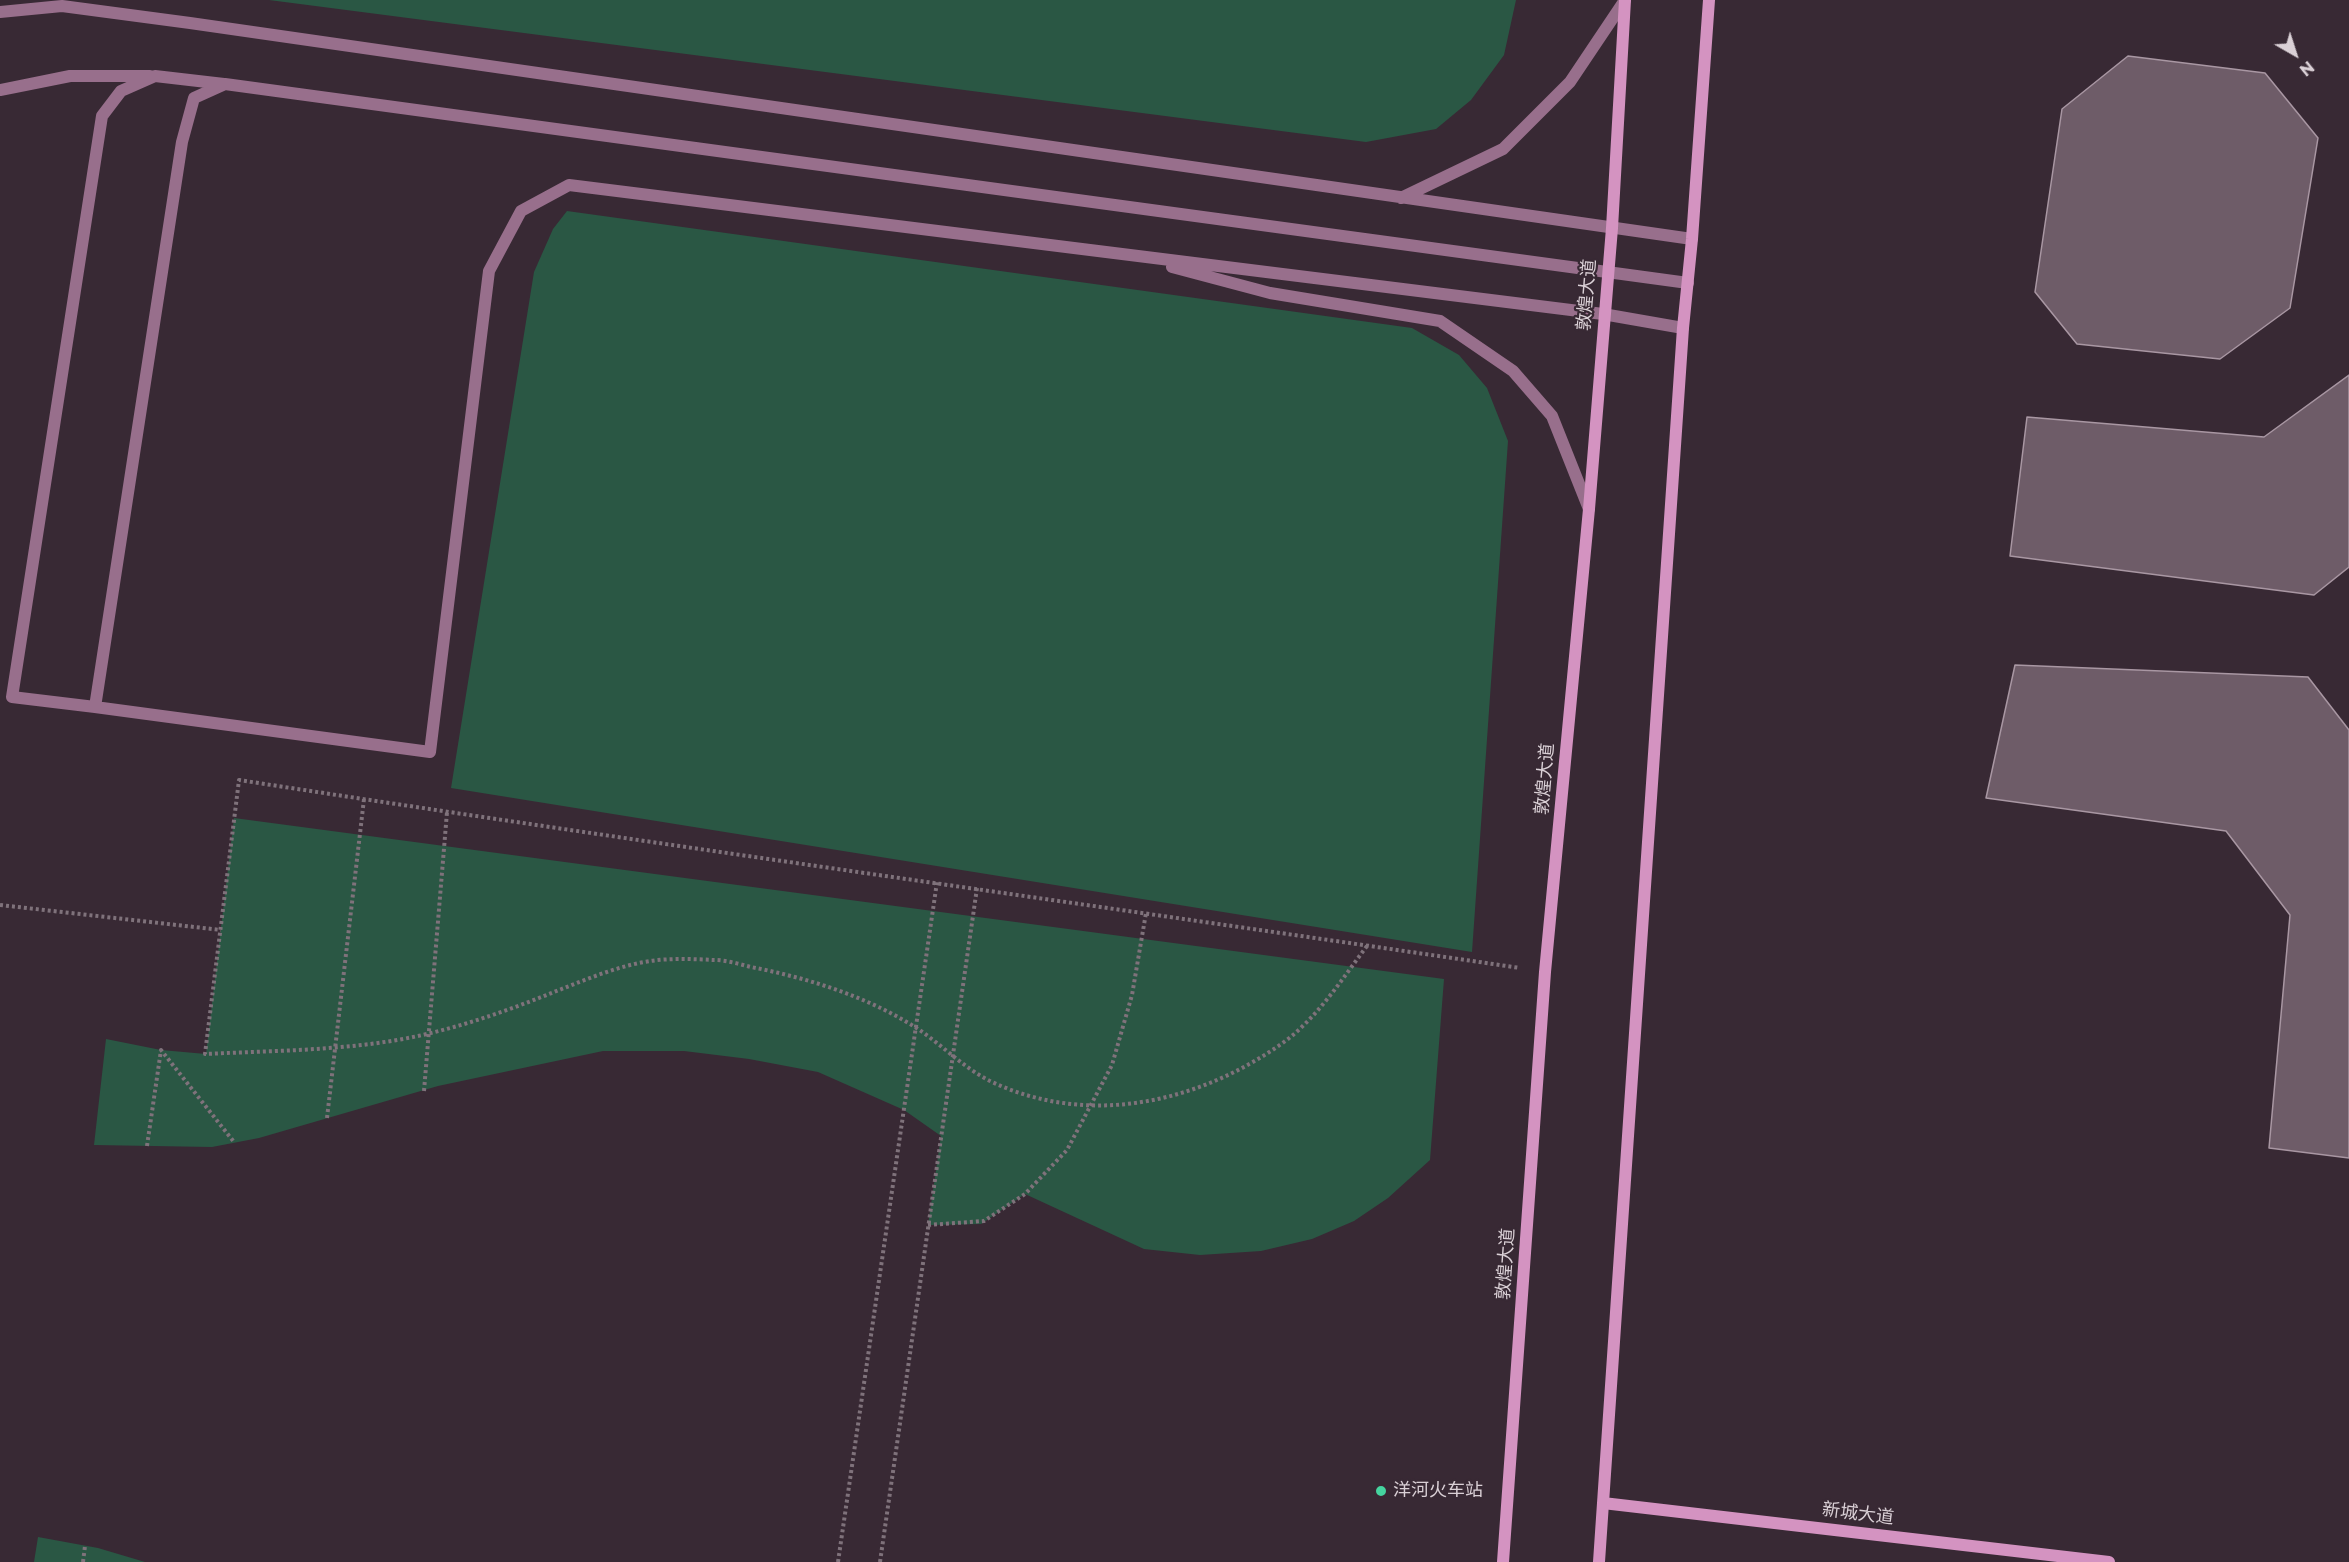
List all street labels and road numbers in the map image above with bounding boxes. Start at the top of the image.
street label: 敦煌大道 [1573,258,1601,332]
street label: 敦煌大道 [1531,742,1559,816]
street label: 敦煌大道 [1493,1227,1519,1301]
street label: 新城大道 [1821,1499,1895,1529]

